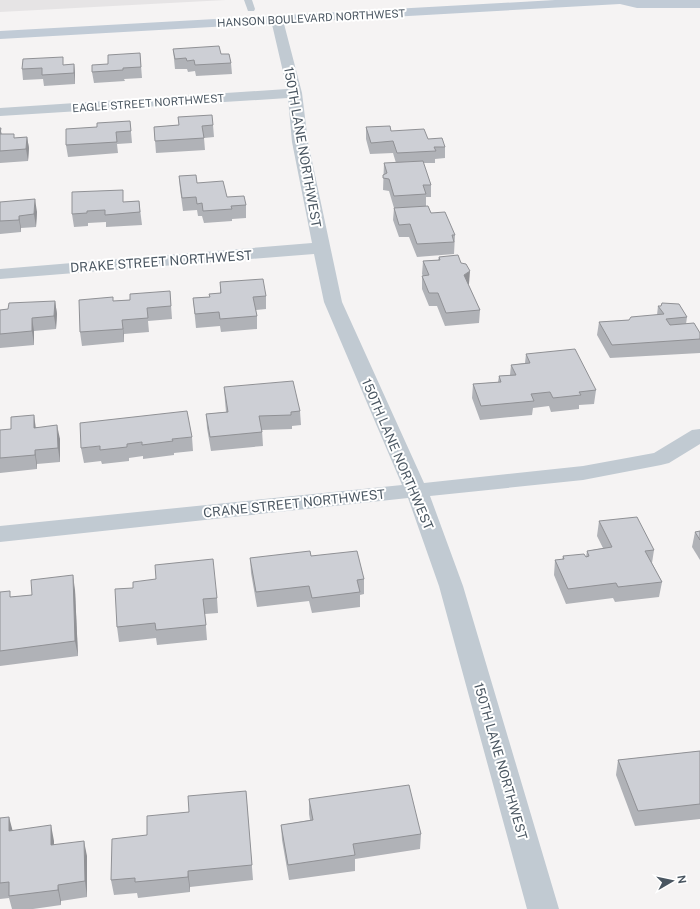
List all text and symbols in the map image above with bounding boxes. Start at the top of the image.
street label: HANSON BOULEVARD NORTHWEST [217,7,406,29]
street label: 150TH LANE NORTHWEST [281,66,324,229]
street label: EAGLE STREET NORTHWEST [72,92,225,114]
street label: DRAKE STREET NORTHWEST [70,248,253,275]
street label: 150TH LANE NORTHWEST [359,376,436,532]
street label: CRANE STREET NORTHWEST [202,486,386,521]
street label: 150TH LANE NORTHWEST [471,681,530,842]
north arrow [652,861,692,901]
text: N [675,874,688,885]

